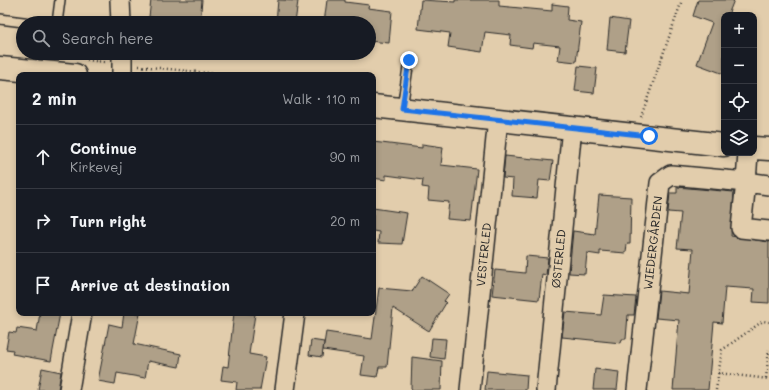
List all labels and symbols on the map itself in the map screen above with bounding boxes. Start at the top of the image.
route end [400,51,418,69]
route start [640,127,658,145]
street label: WIEDERGÅRDEN [639,195,666,291]
street label: VESTERLED [472,222,494,287]
street label: ØSTERLED [547,228,569,289]

